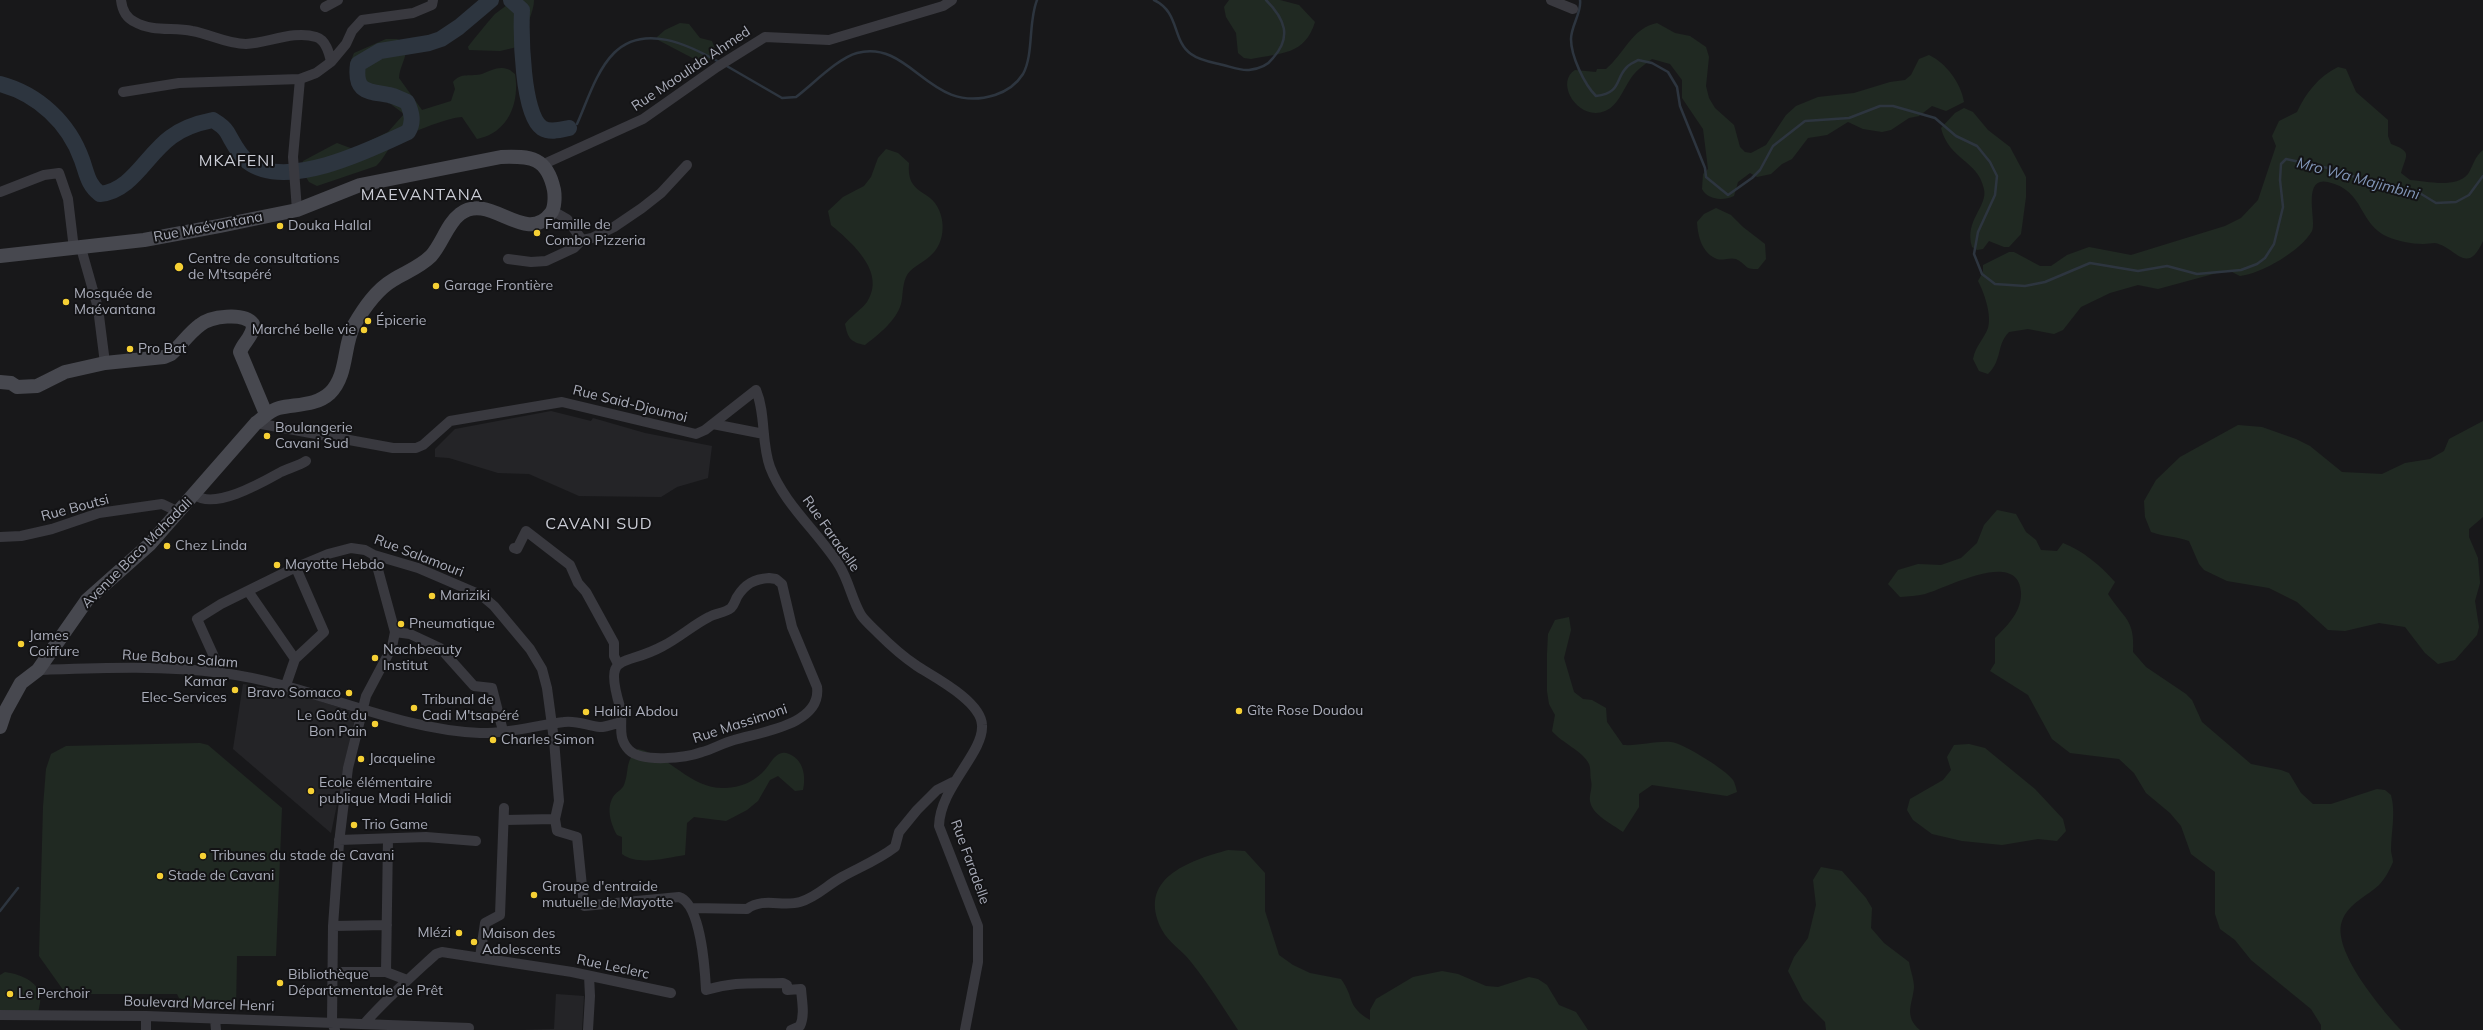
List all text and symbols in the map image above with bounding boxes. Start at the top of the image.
street label: Rue Maoulida Ahmed [629,23,753,115]
district label: MKAFENI [199,151,275,171]
water label: Mro Wa Majimbini [2295,154,2421,204]
district label: MAEVANTANA [361,185,483,205]
street label: Rue Maévantana [152,208,264,246]
place label: Famille de Combo Pizzeria [545,217,646,250]
place label: Douka Hallal [288,218,371,234]
marker: Douka Hallal [275,221,285,231]
marker: Famille de Combo Pizzeria [532,228,542,238]
place label: Centre de consultations de M'tsapéré [188,251,340,284]
marker: Centre de consultations de M'tsapéré [173,261,185,273]
place label: Garage Frontière [444,278,553,294]
marker: Garage Frontière [431,281,441,291]
place label: Mosquée de Maévantana [74,286,156,318]
marker: Mosquée de Maévantana [61,297,71,307]
place label: Épicerie [376,313,426,329]
marker: Épicerie [363,316,373,326]
place label: Marché belle vie [252,322,356,338]
marker: Marché belle vie [359,325,369,335]
place label: Pro Bat [138,341,186,357]
marker: Pro Bat [125,344,135,354]
street label: Rue Said-Djoumoi [571,382,689,426]
place label: Boulangerie Cavani Sud [275,420,353,452]
marker: Boulangerie Cavani Sud [262,431,272,441]
street label: Rue Boutsi [39,491,111,525]
street label: Rue Faradelle [799,493,863,575]
street label: Avenue Baco Mahadali [78,494,196,612]
district label: CAVANI SUD [545,514,653,534]
street label: Rue Salamouri [372,531,466,581]
place label: Chez Linda [175,538,247,554]
marker: Chez Linda [162,541,172,551]
place label: Mayotte Hebdo [285,557,385,573]
marker: Mayotte Hebdo [272,560,282,570]
place label: Mariziki [440,588,490,604]
marker: Mariziki [427,591,437,601]
place label: Pneumatique [409,616,495,632]
marker: Pneumatique [396,619,406,629]
place label: James Coiffure [29,628,79,660]
marker: James Coiffure [16,639,26,649]
place label: Nachbeauty Institut [383,642,462,674]
street label: Rue Babou Salam [121,647,239,671]
marker: Nachbeauty Institut [370,653,380,663]
place label: Kamar Elec-Services [141,674,227,706]
marker: Kamar Elec-Services [230,685,240,695]
place label: Bravo Somaco [247,685,341,701]
marker: Bravo Somaco [344,688,354,698]
place label: Tribunal de Cadi M'tsapéré [422,692,519,724]
street label: Rue Massimoni [691,701,789,747]
marker: Tribunal de Cadi M'tsapéré [409,703,419,713]
place label: Gîte Rose Doudou [1247,703,1363,719]
place label: Halidi Abdou [594,704,678,720]
marker: Gîte Rose Doudou [1234,706,1244,716]
marker: Halidi Abdou [581,707,591,717]
place label: Le Goût du Bon Pain [297,708,367,740]
marker: Le Goût du Bon Pain [370,719,380,729]
place label: Charles Simon [501,732,594,748]
marker: Charles Simon [488,735,498,745]
place label: Jacqueline [369,751,435,767]
marker: Jacqueline [356,754,366,764]
place label: Ecole élémentaire publique Madi Halidi [319,775,452,808]
marker: Ecole élémentaire publique Madi Halidi [306,786,316,796]
place label: Trio Game [362,817,428,833]
street label: Rue Faradelle [947,817,993,907]
marker: Trio Game [349,820,359,830]
place label: Tribunes du stade de Cavani [211,848,394,864]
marker: Tribunes du stade de Cavani [198,851,208,861]
place label: Stade de Cavani [168,868,274,884]
marker: Stade de Cavani [155,871,165,881]
place label: Groupe d'entraide mutuelle de Mayotte [542,879,673,912]
marker: Groupe d'entraide mutuelle de Mayotte [529,890,539,900]
place label: Mlézi [417,925,451,941]
place label: Maison des Adolescents [482,926,561,958]
marker: Mlézi [454,928,464,938]
marker: Maison des Adolescents [469,937,479,947]
street label: Rue Leclerc [575,951,651,983]
place label: Bibliothèque Départementale de Prêt [288,967,443,1000]
marker: Bibliothèque Départementale de Prêt [275,978,285,988]
place label: Le Perchoir [18,986,90,1002]
marker: Le Perchoir [5,989,15,999]
street label: Boulevard Marcel Henri [123,993,275,1015]

